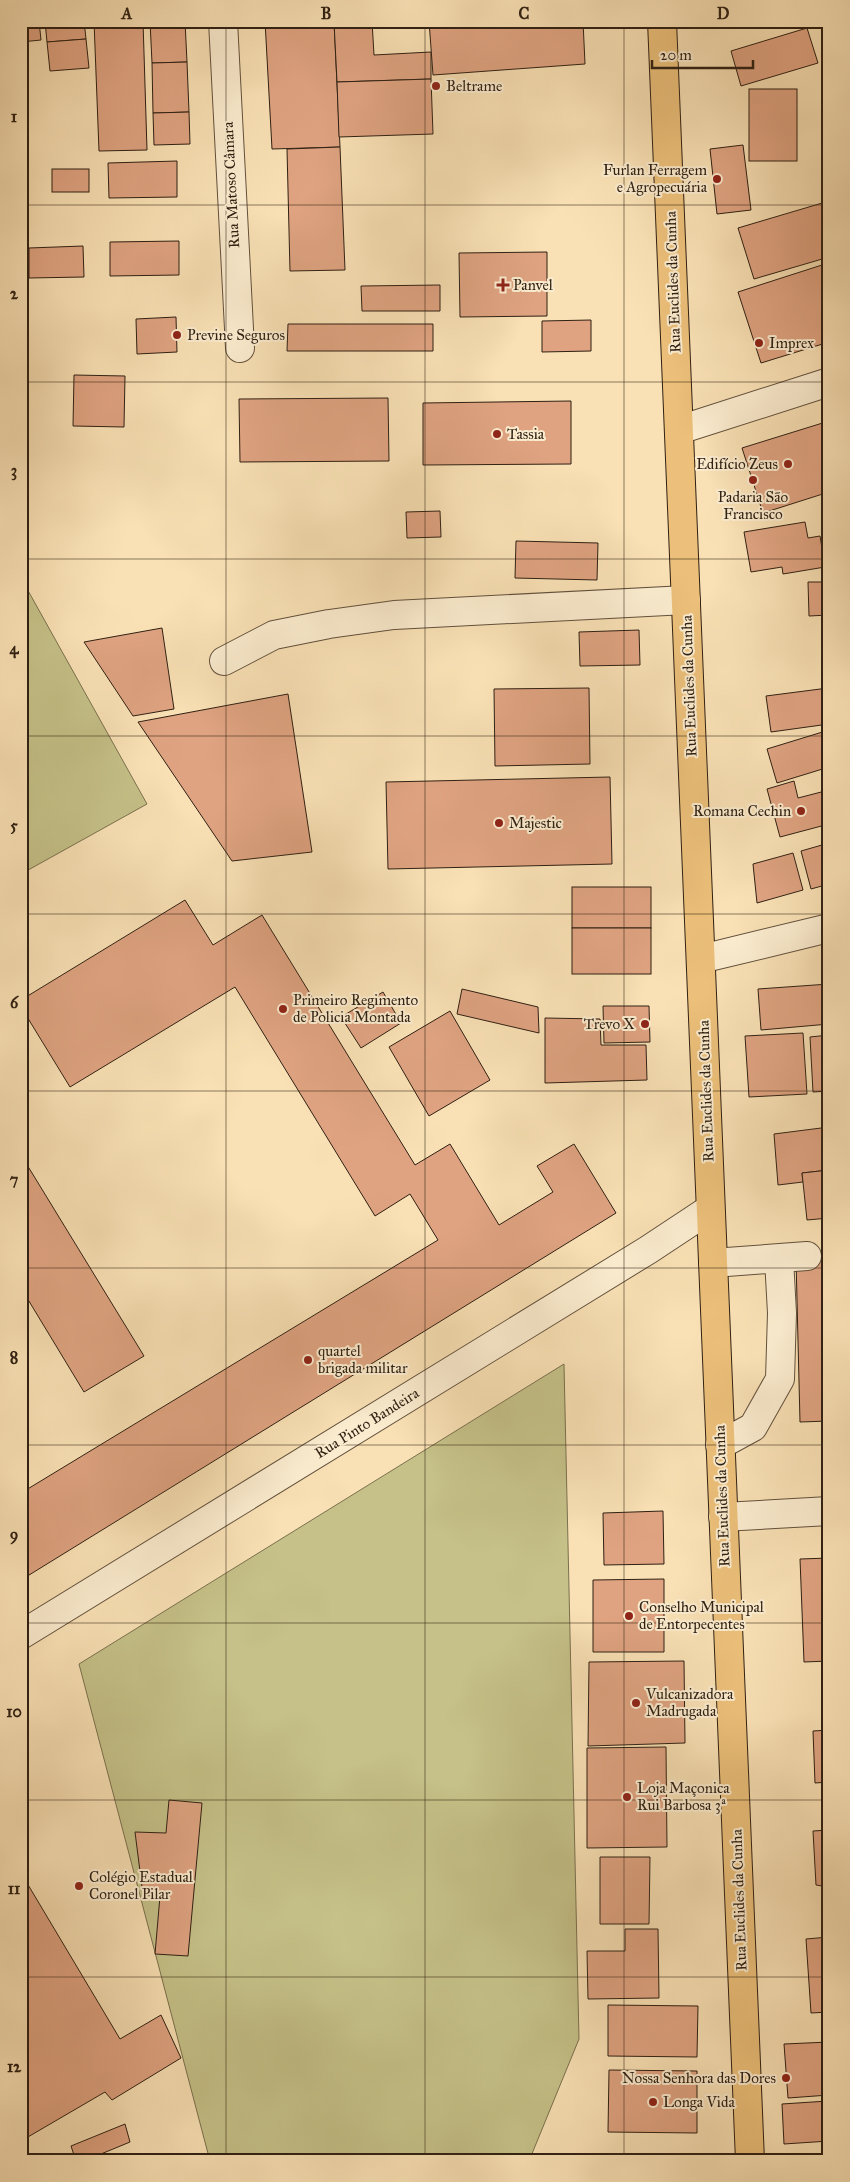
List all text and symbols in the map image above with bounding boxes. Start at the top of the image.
text: A [121,4,133,23]
text: B [321,4,331,23]
text: C [519,4,530,23]
text: D [717,4,730,23]
scale bar [652,38,754,70]
text: 20 m [660,46,692,64]
place label: Beltrame [446,77,502,95]
marker: Beltrame [430,80,442,92]
text: 1 [11,107,18,126]
street label: Rua Matoso Câmara [219,121,243,249]
place label: Furlan Ferragem e Agropecuária [603,161,708,196]
marker: Furlan Ferragem e Agropecuária [711,173,723,185]
street label: Rua Euclides da Cunha [662,210,684,353]
place label: Panvel [513,276,554,294]
marker: Panvel [497,279,509,291]
text: 2 [10,284,19,303]
place label: Previne Seguros [187,326,285,344]
marker: Previne Seguros [171,329,183,341]
place label: Imprex [769,334,814,352]
marker: Imprex [753,337,765,349]
place label: Tassia [507,425,545,443]
marker: Tassia [491,428,503,440]
place label: Edifício Zeus [696,455,778,473]
marker: Edifício Zeus [782,458,794,470]
text: 3 [11,461,17,481]
marker: Padaria São Francisco [747,474,759,486]
place label: Padaria São Francisco [718,488,789,523]
street label: Rua Euclides da Cunha [678,614,700,757]
text: 4 [10,639,20,659]
place label: Romana Cechin [693,802,791,820]
marker: Romana Cechin [795,805,807,817]
place label: Majestic [509,814,562,832]
text: 5 [10,816,18,835]
marker: Majestic [493,817,505,829]
place label: Primeiro Regimento de Policia Montada [293,991,419,1026]
text: 6 [10,993,19,1012]
marker: Primeiro Regimento de Policia Montada [277,1003,289,1015]
place label: Trevo X [584,1015,635,1033]
marker: Trevo X [639,1018,651,1030]
street label: Rua Euclides da Cunha [695,1019,717,1162]
text: 7 [10,1170,19,1189]
place label: quartel brigada militar [318,1342,408,1377]
text: 8 [10,1348,18,1367]
marker: quartel brigada militar [302,1354,314,1366]
street label: Rua Pinto Bandeira [312,1383,423,1462]
street label: Rua Euclides da Cunha [711,1424,733,1567]
text: 9 [10,1525,18,1545]
place label: Conselho Municipal de Entorpecentes [639,1598,765,1633]
marker: Conselho Municipal de Entorpecentes [623,1610,635,1622]
place label: Vulcanizadora Madrugada [645,1685,734,1720]
marker: Vulcanizadora Madrugada [630,1697,642,1709]
text: 10 [6,1702,22,1721]
place label: Loja Maçonica Rui Barbosa 3ª [637,1779,730,1814]
marker: Loja Maçonica Rui Barbosa 3ª [621,1791,633,1803]
street label: Rua Euclides da Cunha [728,1828,750,1971]
place label: Colégio Estadual Coronel Pilar [89,1868,194,1903]
text: 11 [8,1879,21,1898]
marker: Colégio Estadual Coronel Pilar [73,1880,85,1892]
text: 12 [7,2057,22,2076]
place label: Nossa Senhora das Dores [622,2069,776,2087]
marker: Nossa Senhora das Dores [780,2072,792,2084]
place label: Longa Vida [663,2093,735,2111]
marker: Longa Vida [647,2096,659,2108]

